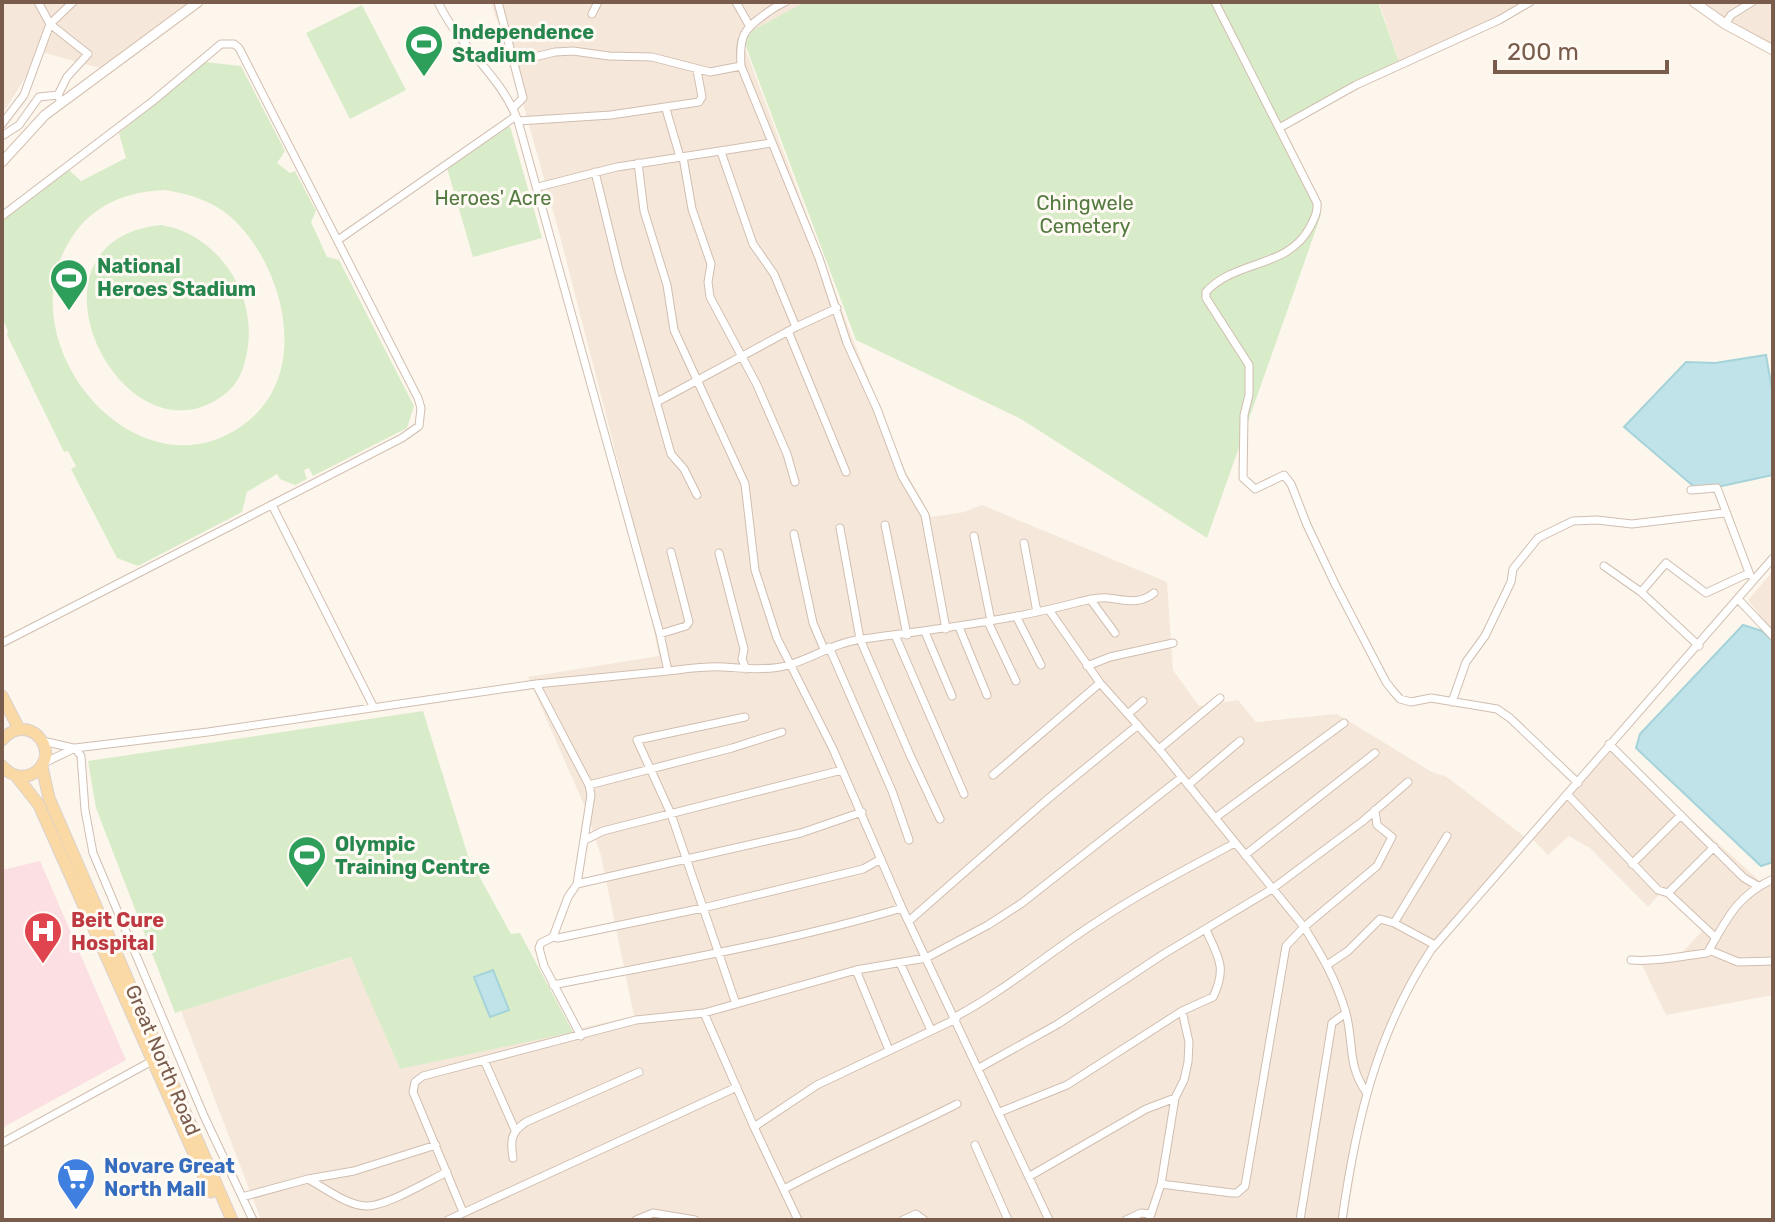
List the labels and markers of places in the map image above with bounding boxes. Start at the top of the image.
place label: Independence Stadium [452,20,594,67]
sports icon: Independence Stadium [403,23,445,78]
place label: National Heroes Stadium [97,254,256,301]
sports icon: National Heroes Stadium [48,257,90,312]
place label: Olympic Training Centre [335,832,490,879]
sports icon: Olympic Training Centre [286,834,328,889]
place label: Beit Cure Hospital [71,908,164,955]
hospital icon: Beit Cure Hospital [22,910,64,965]
place label: Novare Great North Mall [104,1154,235,1201]
supermarket icon: Novare Great North Mall [55,1156,97,1211]

